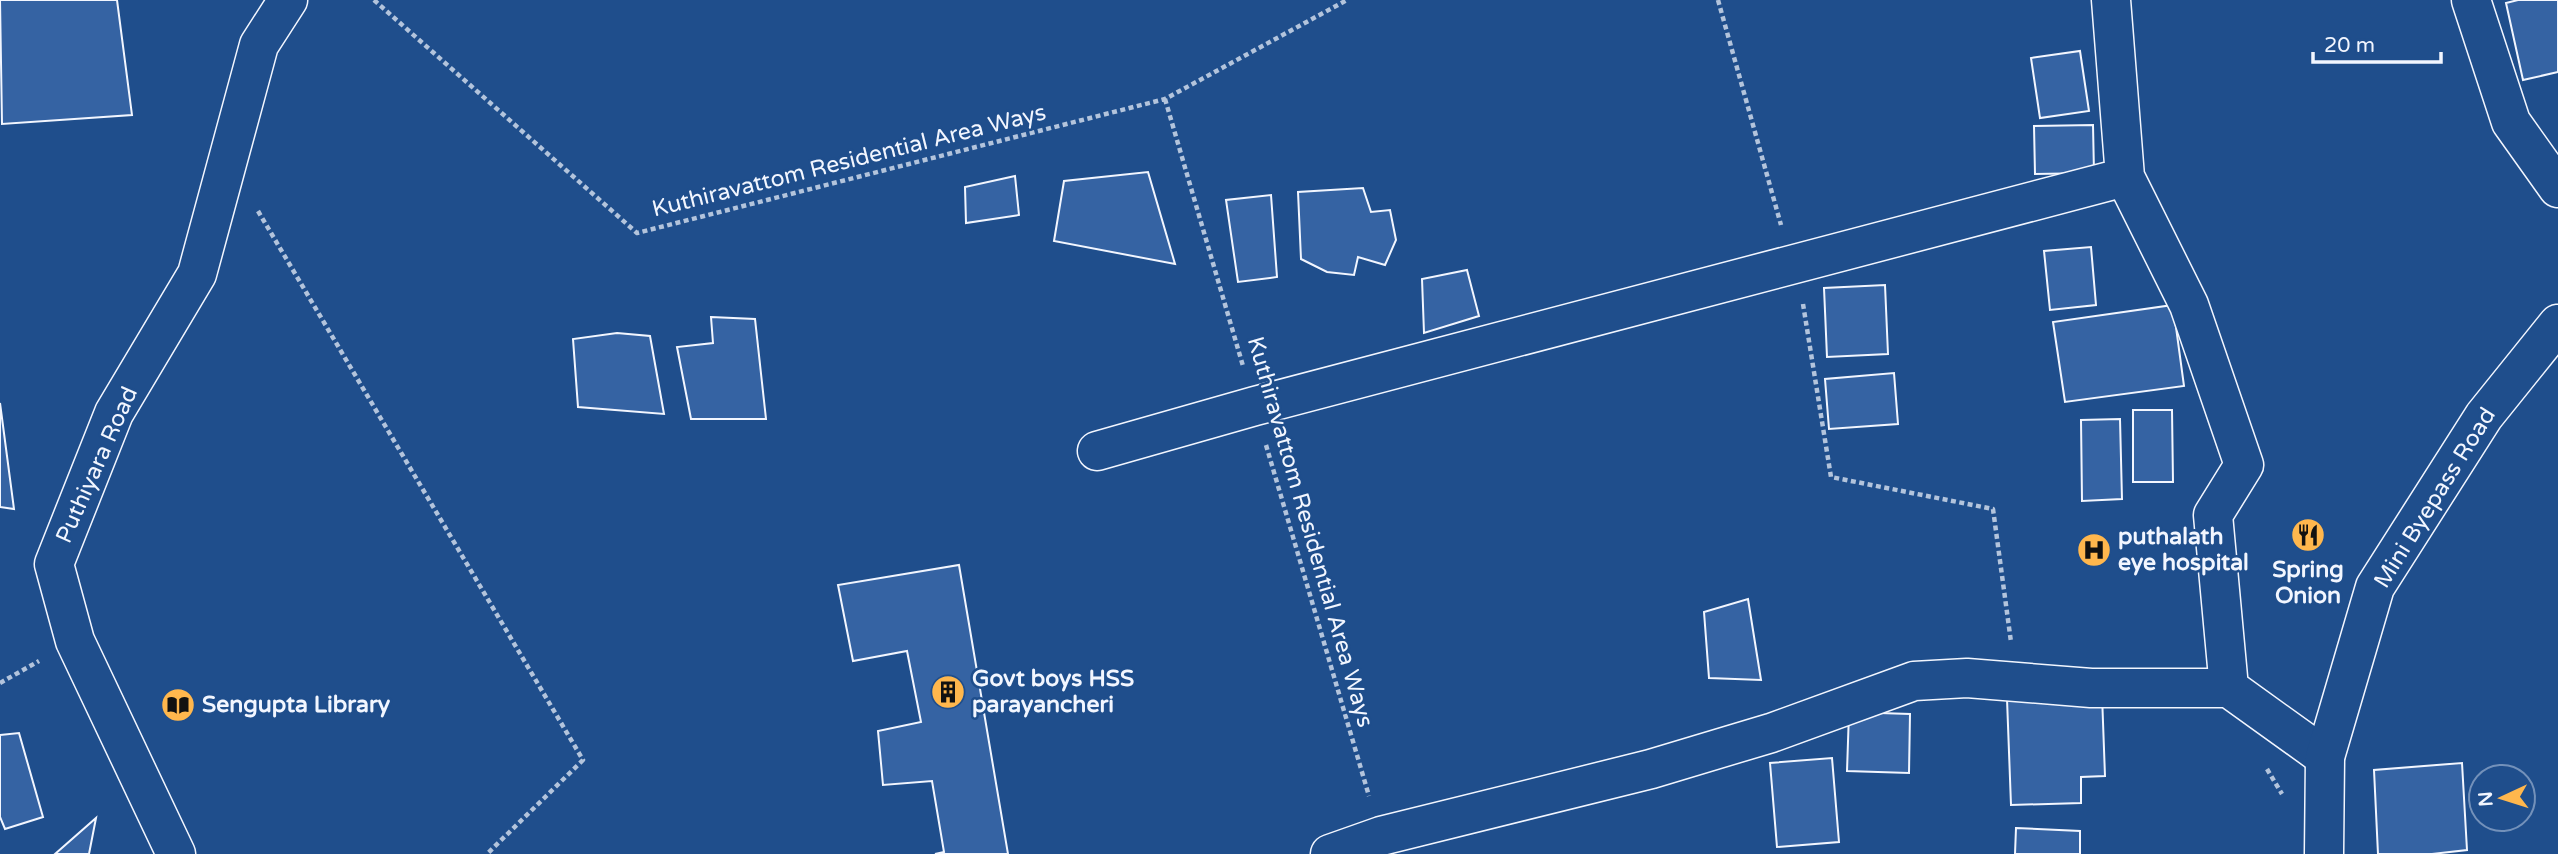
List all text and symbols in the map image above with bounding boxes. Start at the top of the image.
scale bar [2313,21,2441,65]
text: 20 m [2324,33,2375,58]
street label: Kuthiravattom Residential Area Ways [649,98,1049,224]
street label: Kuthiravattom Residential Area Ways [1241,333,1379,731]
street label: Puthiyara Road [50,382,144,548]
street label: Mini Byepass Road [2368,403,2502,593]
restaurant icon: Spring Onion [2289,516,2327,554]
place label: puthalath eye hospital [2118,523,2249,577]
hospital icon: puthalath eye hospital [2075,531,2113,569]
place label: Spring Onion [2272,556,2344,610]
place label: Govt boys HSS parayancheri [972,665,1134,719]
building icon: Govt boys HSS parayancheri [929,673,967,711]
library icon: Sengupta Library [159,686,197,724]
place label: Sengupta Library [202,691,391,719]
north arrow [2467,763,2537,833]
text: N [2475,791,2498,807]

